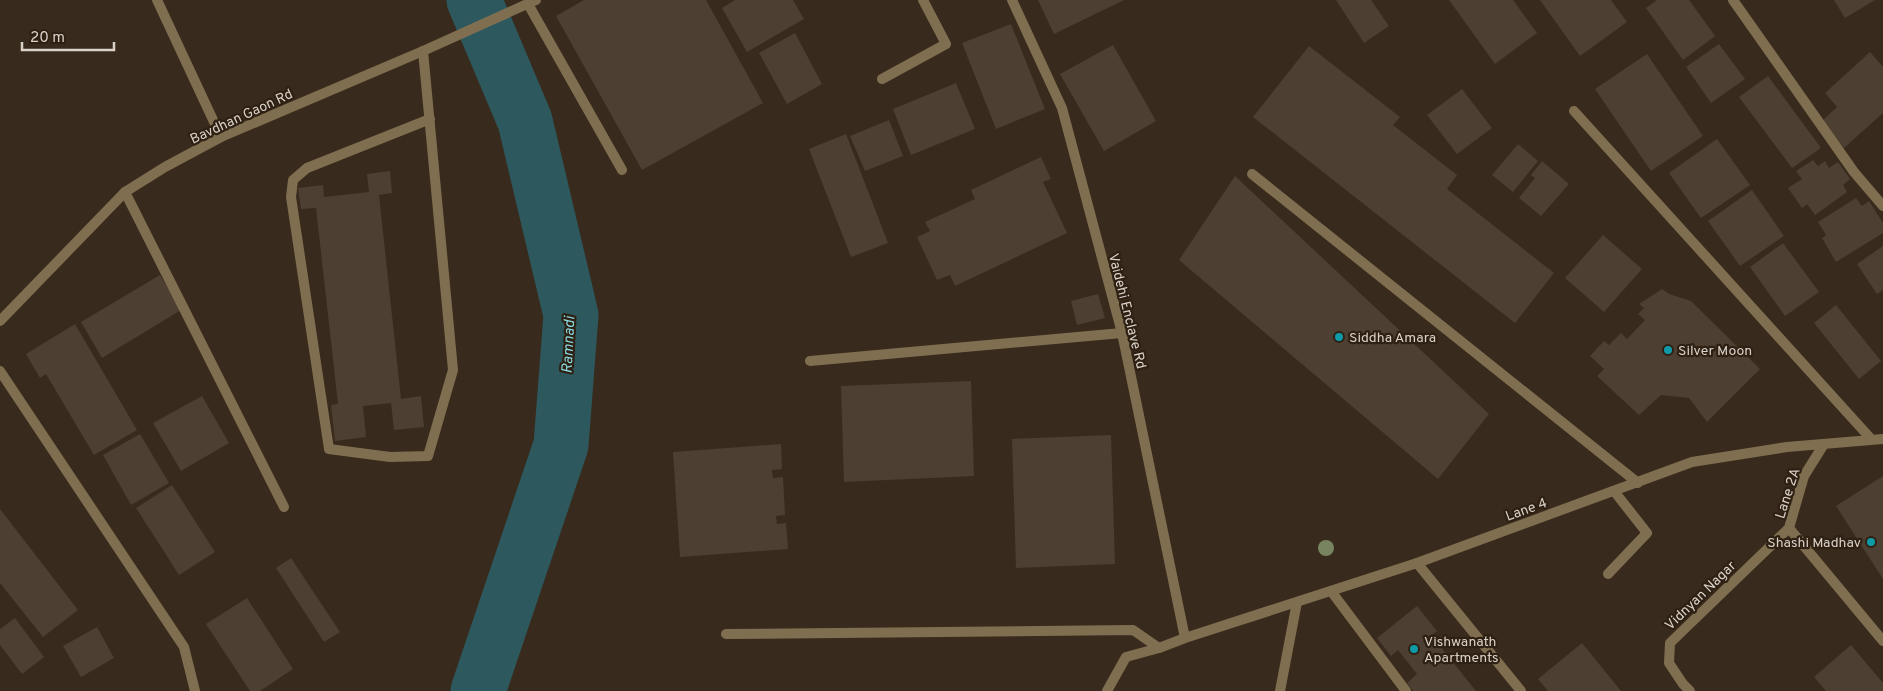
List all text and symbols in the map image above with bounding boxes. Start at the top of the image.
scale bar [22,20,115,52]
text: 20 m [30,29,65,48]
street label: Bavdhan Gaon Rd [188,86,296,149]
street label: Vaidehi Enclave Rd [1104,252,1149,371]
water label: Ramnadi [559,315,581,374]
place label: Siddha Amara [1349,330,1436,347]
marker: Siddha Amara [1333,331,1345,343]
place label: Silver Moon [1678,343,1752,360]
marker: Silver Moon [1662,344,1674,356]
street label: Lane 2A [1772,466,1805,521]
street label: Lane 4 [1503,495,1550,526]
place label: Shashi Madhav [1767,535,1861,552]
marker: Shashi Madhav [1865,536,1877,548]
street label: Vidnyan Nagar [1662,558,1741,634]
place label: Vishwanath Apartments [1424,634,1499,667]
marker: Vishwanath Apartments [1408,643,1420,655]

